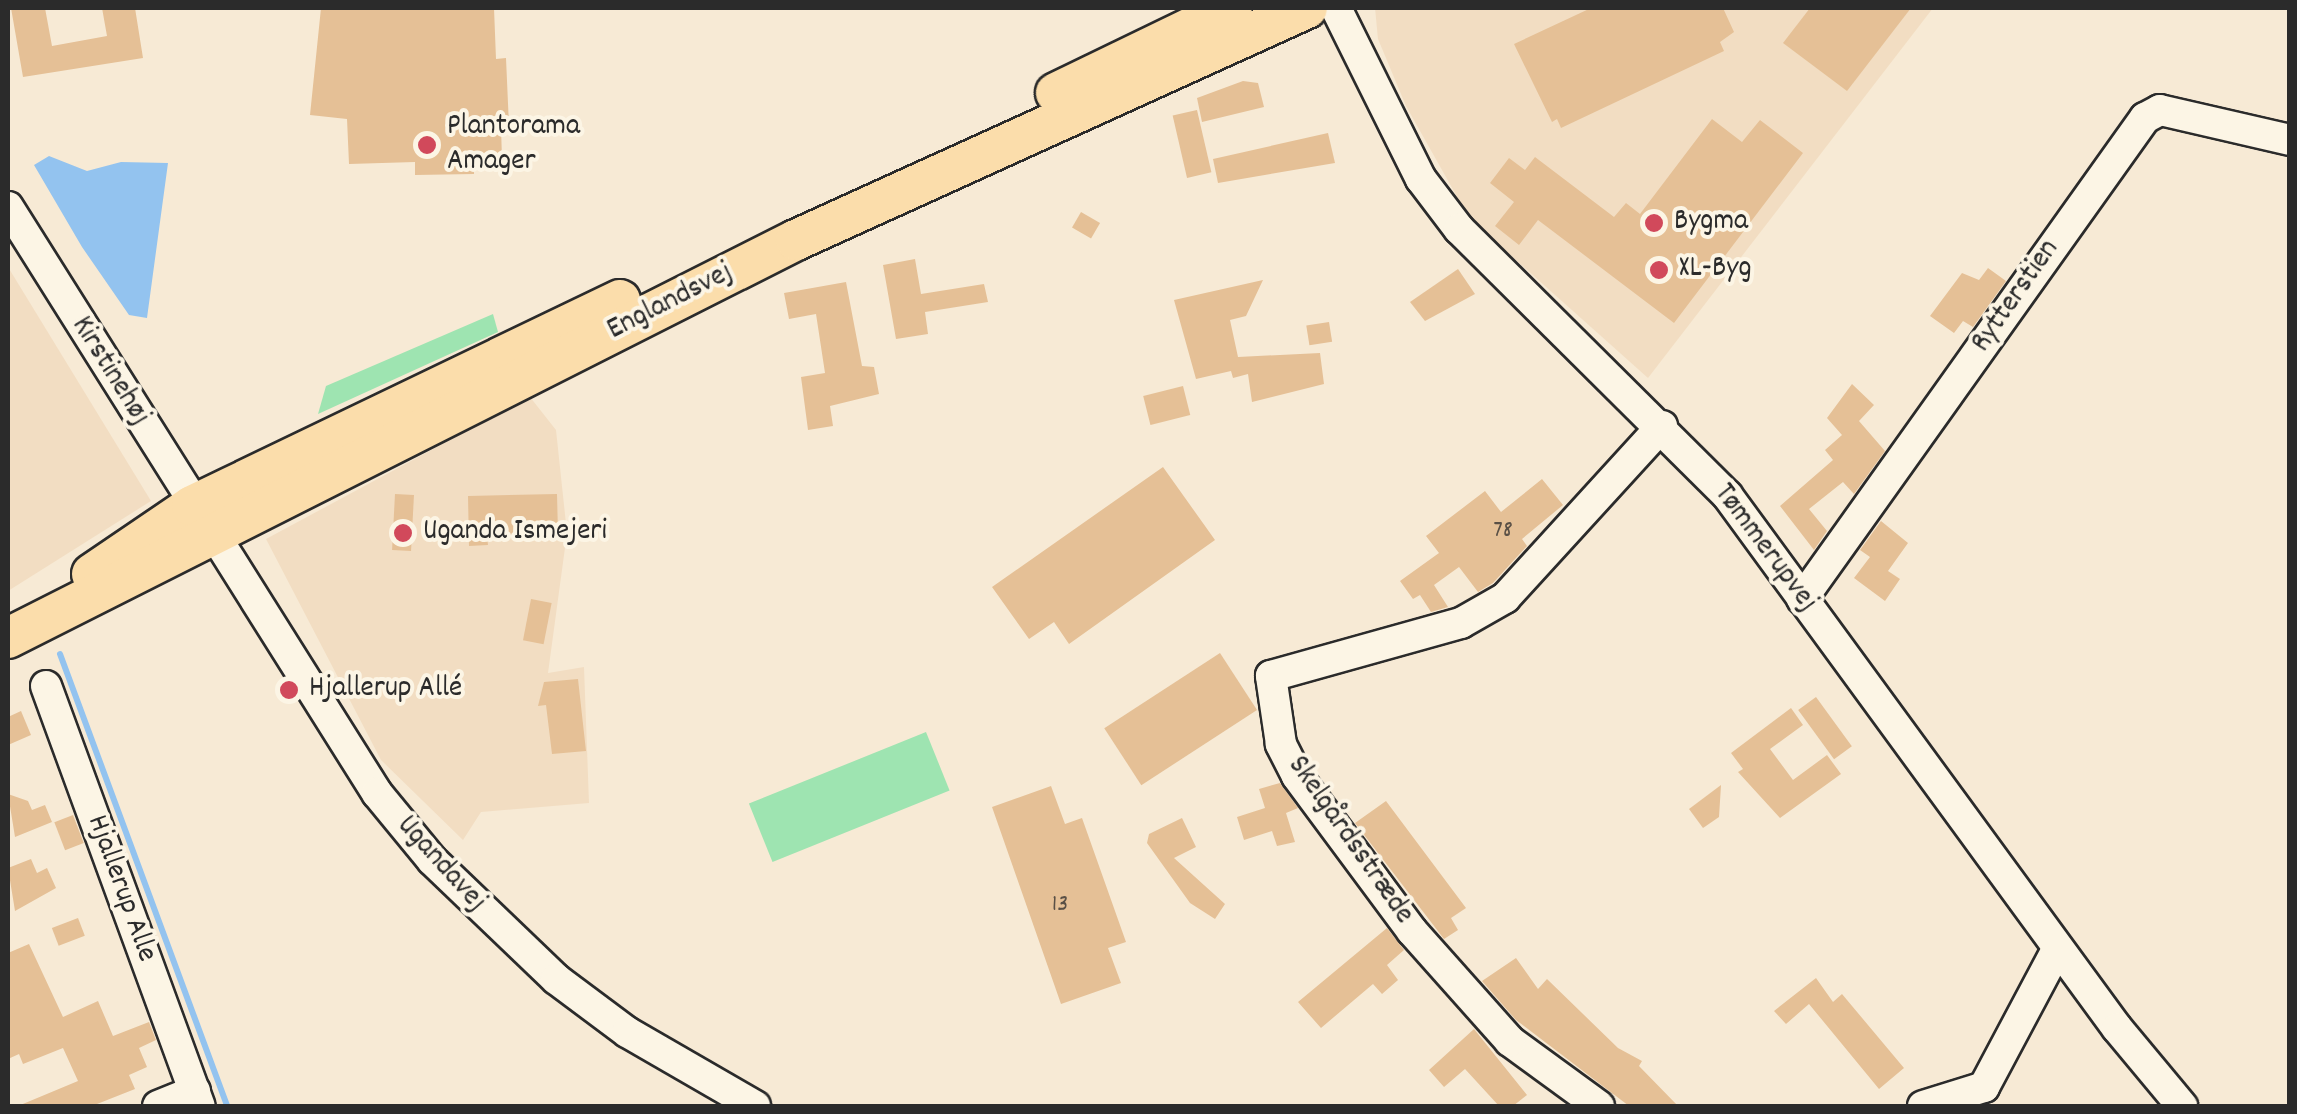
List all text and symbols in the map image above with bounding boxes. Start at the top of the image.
place label: Plantorama Amager [447,110,580,180]
marker: Plantorama Amager [416,134,438,156]
place label: Bygma [1674,205,1748,241]
marker: Bygma [1643,212,1665,234]
street label: Rytterstien [1965,234,2069,360]
place label: XL-Byg [1679,252,1752,288]
street label: Englandsvej [602,256,740,350]
marker: XL-Byg [1648,259,1670,281]
street label: Kirstinehøj [61,311,157,433]
street label: Tømmerupvej [1704,478,1824,620]
place label: Uganda Ismejeri [423,515,607,551]
house number: 78 [1493,516,1513,546]
marker: Uganda Ismejeri [392,522,414,544]
place label: Hjallerup Allé [309,672,462,708]
marker: Hjallerup Allé [278,679,300,701]
street label: Skelgårdsstræde [1278,750,1420,932]
street label: Ugandavej [387,809,493,921]
street label: Hjallerup Alle [77,811,163,967]
house number: 13 [1052,890,1068,920]

